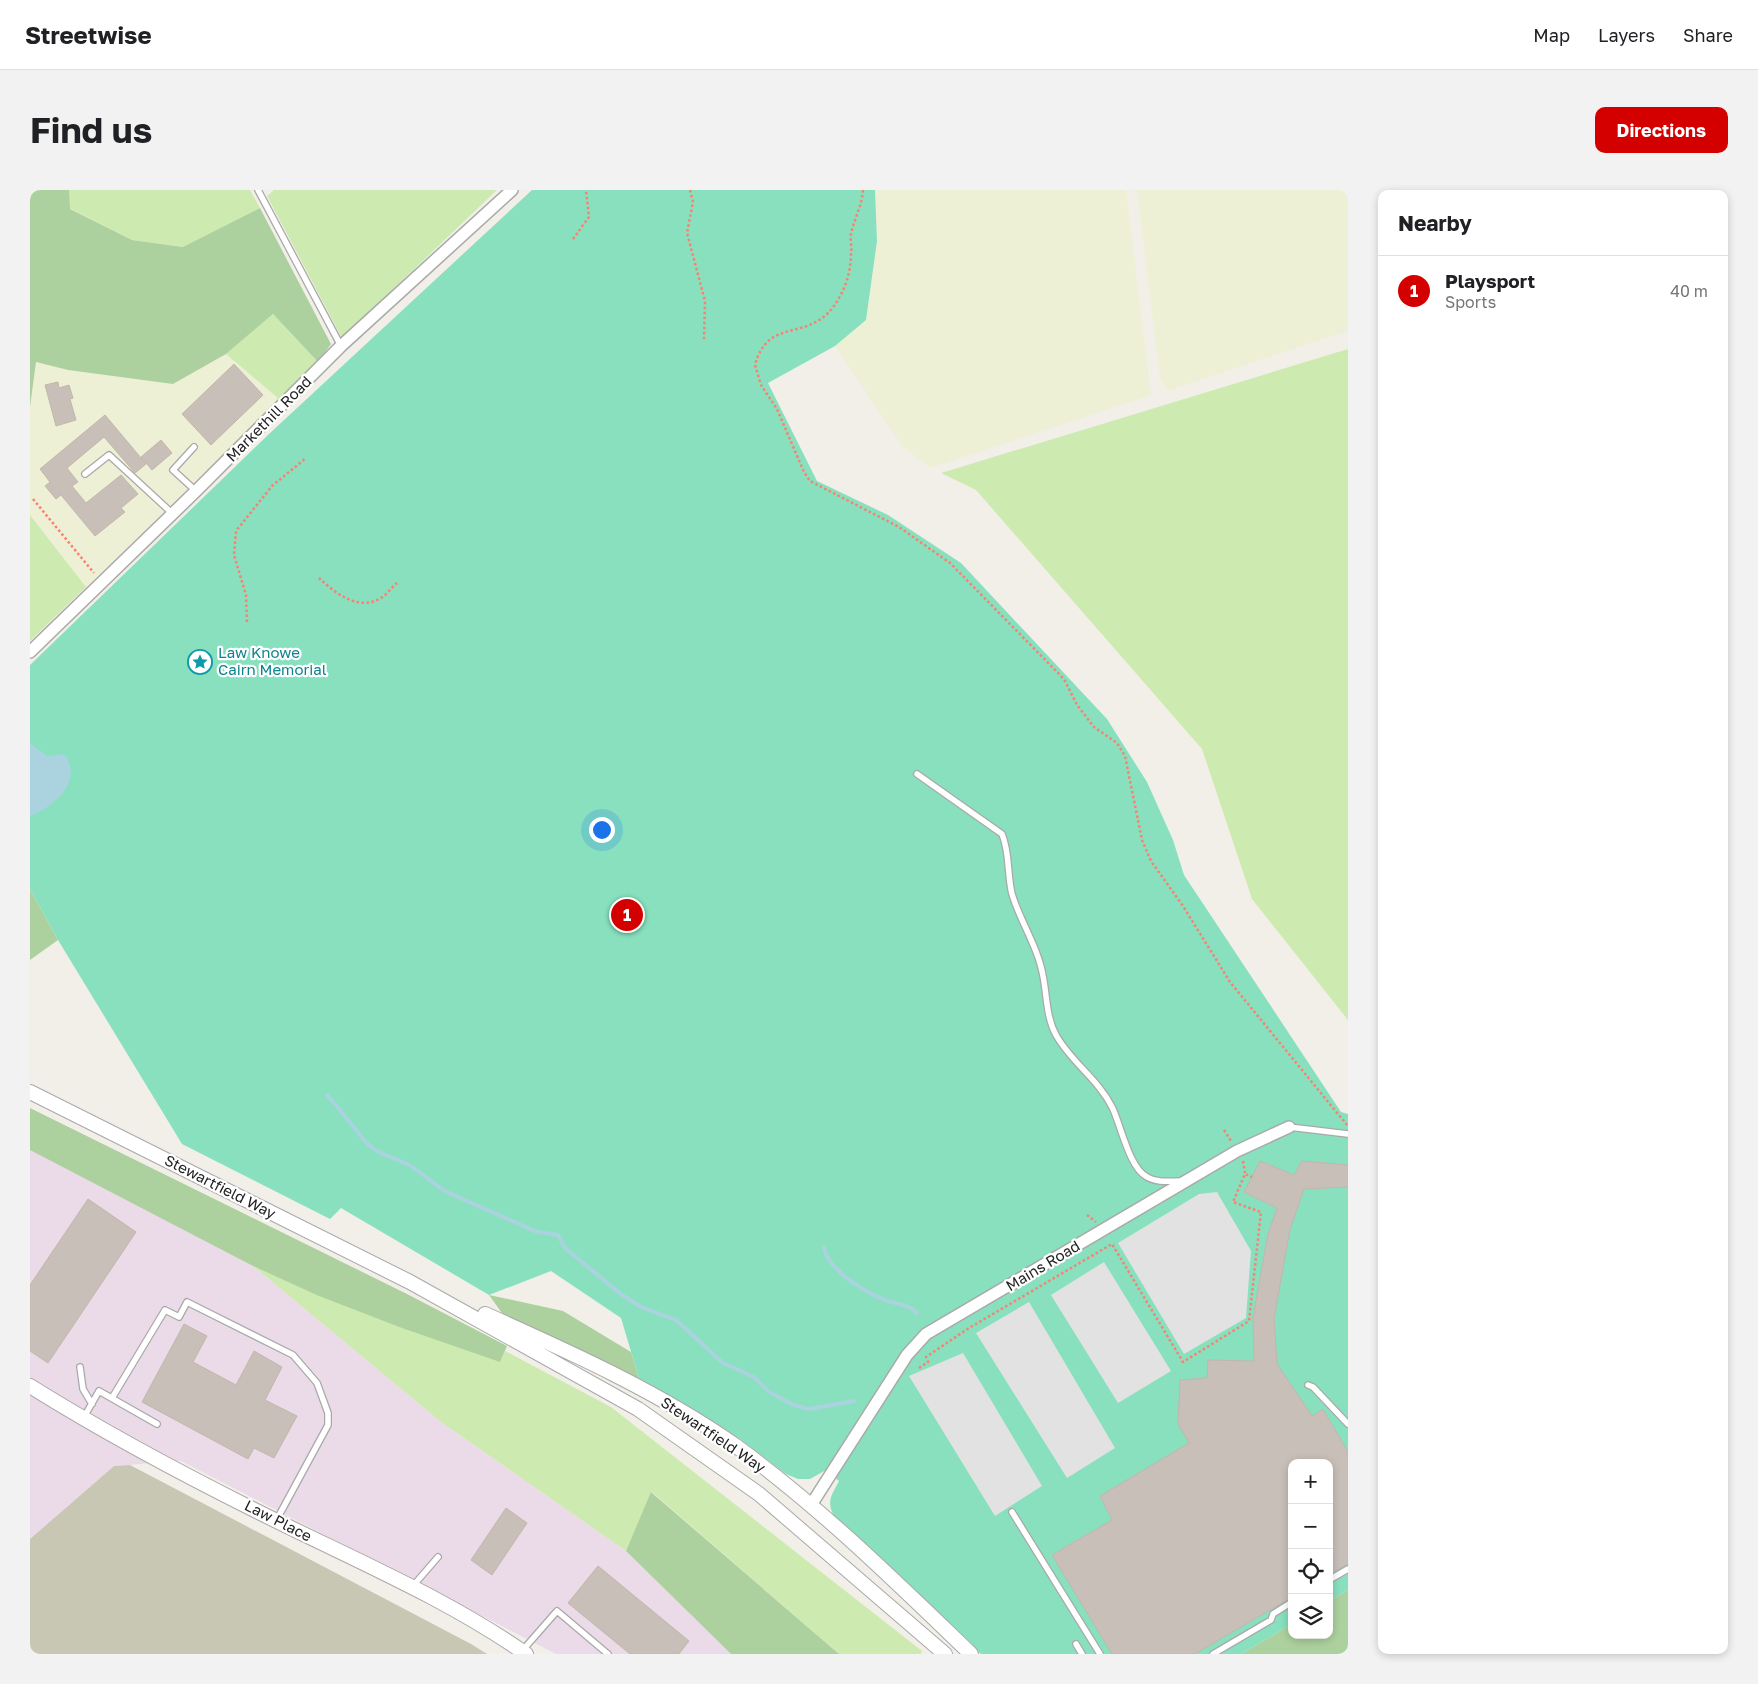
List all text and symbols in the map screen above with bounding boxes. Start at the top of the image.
text: Streetwise [25,20,152,49]
text: Map [1533,24,1570,46]
text: Layers [1598,24,1655,46]
text: Share [1683,24,1733,46]
button: Directions [1595,107,1728,153]
text: Find us [30,109,152,151]
text: Nearby [1398,210,1472,236]
text: Playsport [1445,269,1535,292]
text: 1 [1410,281,1418,301]
text: 40 m [1670,281,1708,301]
text: Sports [1445,292,1496,312]
street label: Markethill Road [222,372,315,465]
place label: Law Knowe Cairn Memorial [218,643,327,678]
place icon: Law Knowe Cairn Memorial [187,649,213,675]
your location [589,817,615,843]
pin: 1 [611,896,643,934]
street label: Stewartfield Way [162,1150,280,1222]
street label: Mains Road [1002,1236,1083,1294]
street label: Stewartfield Way [658,1392,770,1476]
map controls [1288,1459,1333,1639]
button: + [1288,1459,1333,1504]
street label: Law Place [242,1496,315,1545]
button: − [1288,1504,1333,1549]
button: locate [1288,1549,1333,1594]
button: layers [1288,1594,1333,1639]

